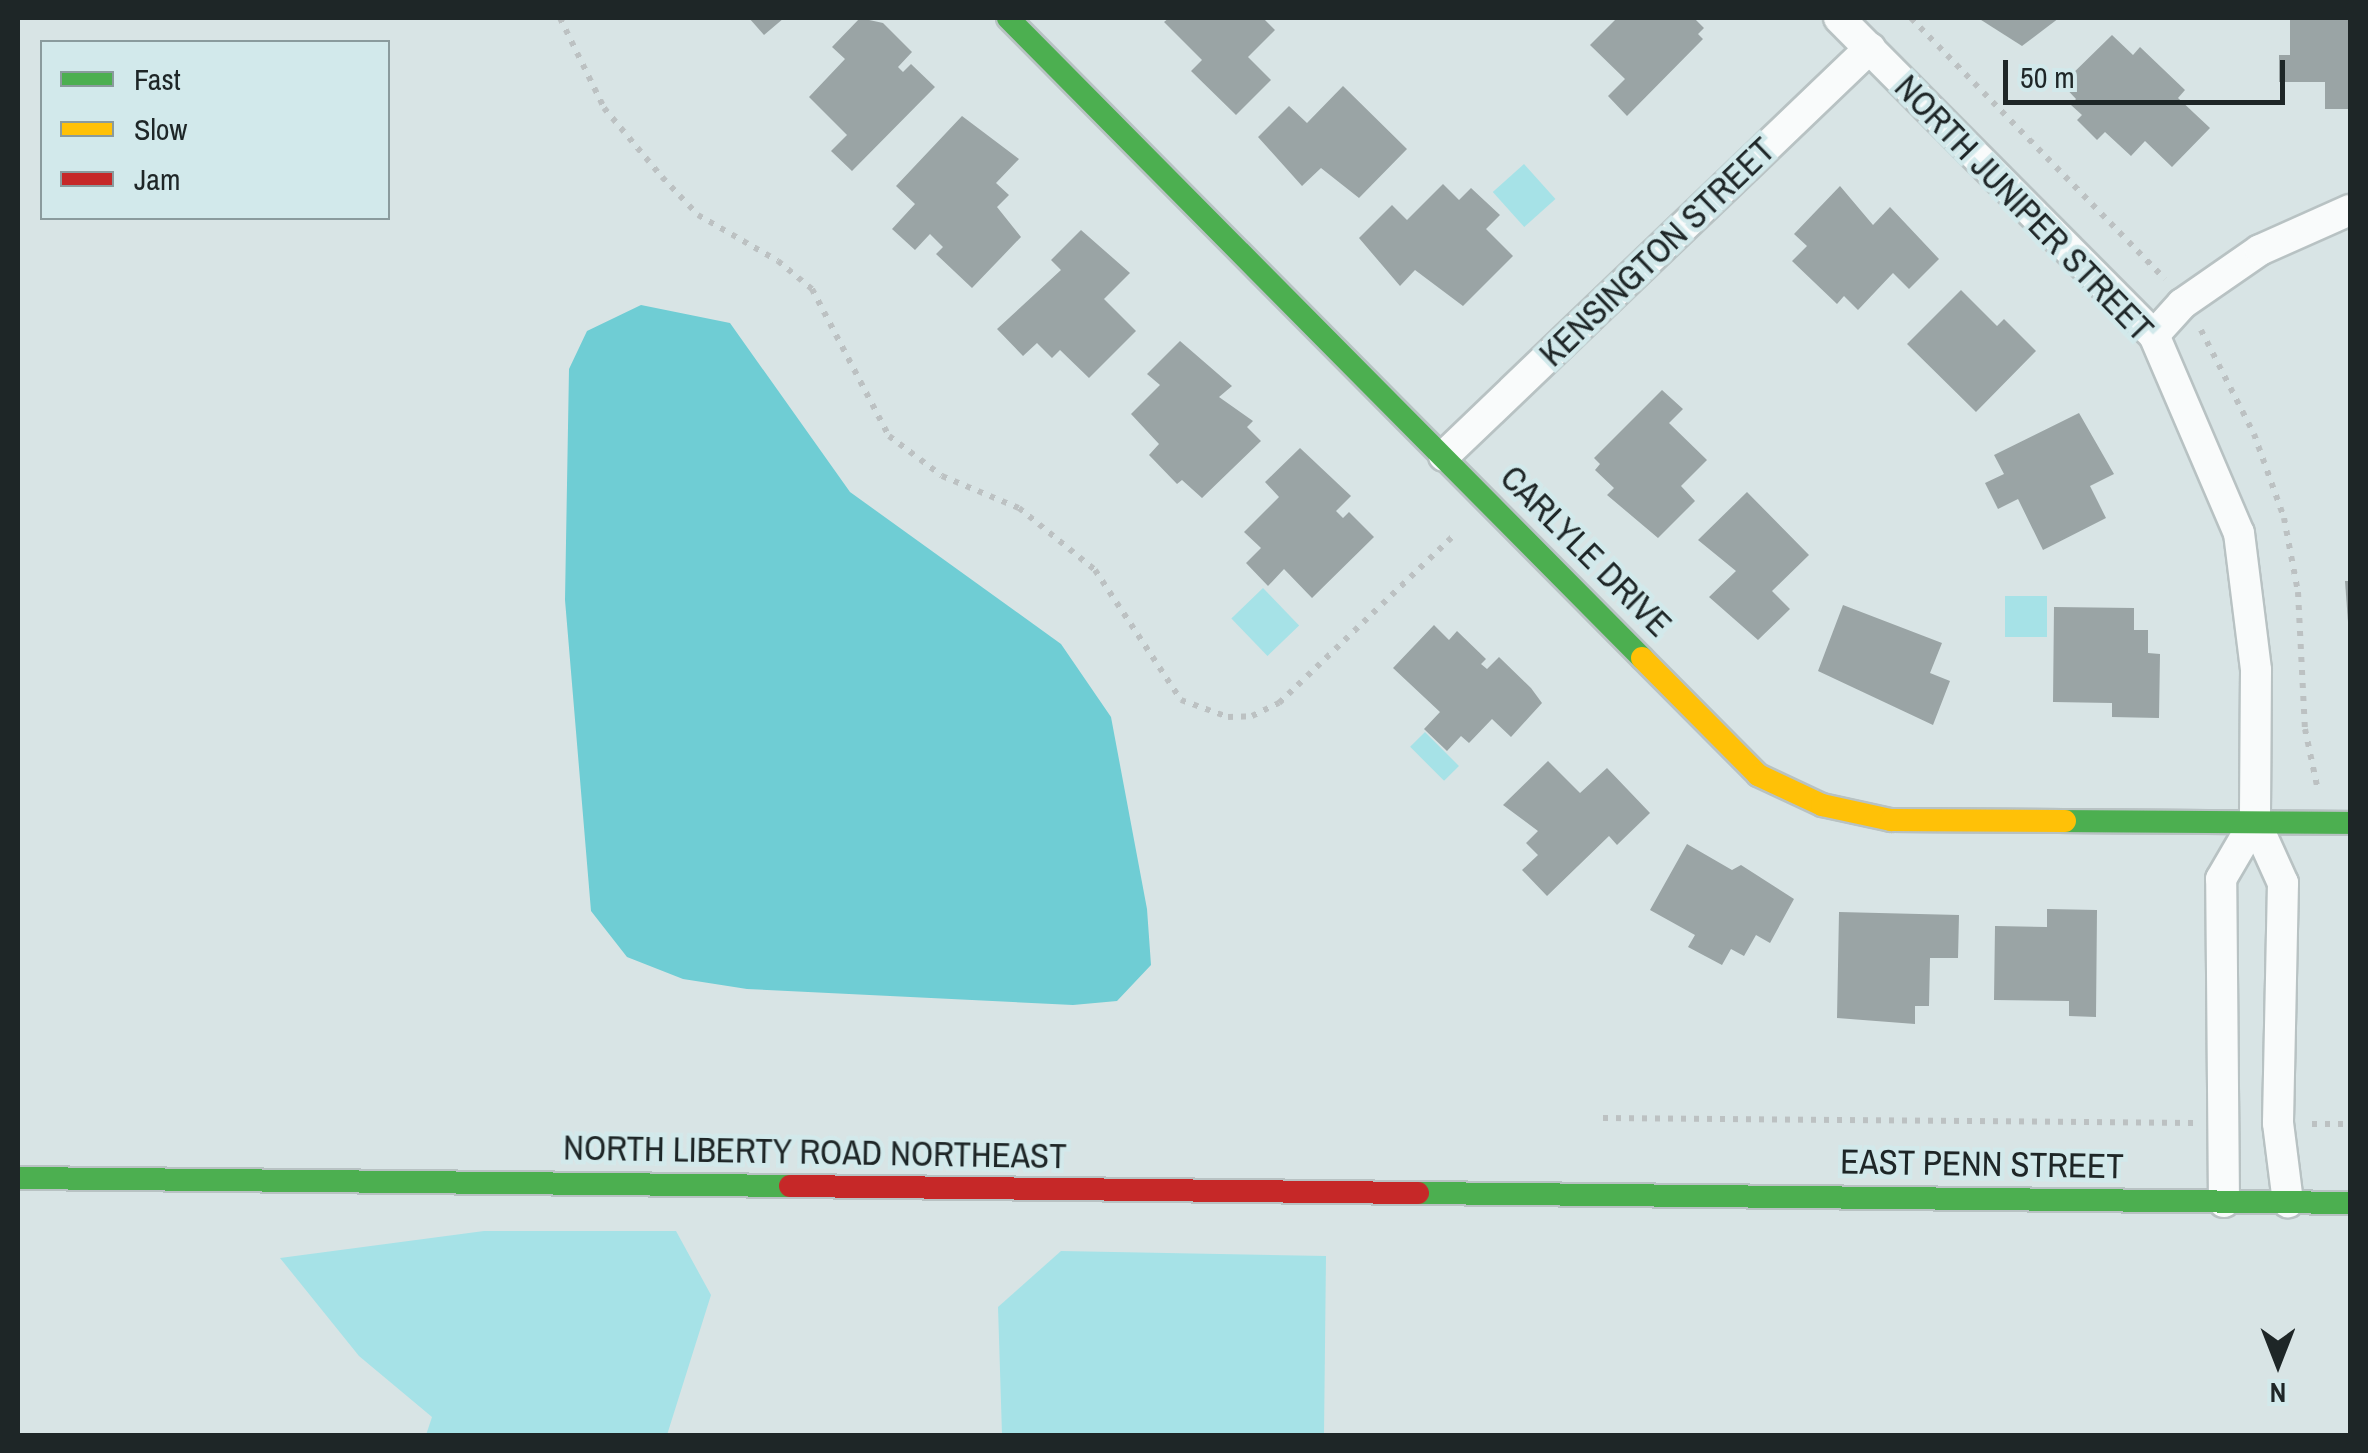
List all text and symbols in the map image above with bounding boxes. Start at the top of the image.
legend [40,40,390,220]
scale bar [2008,40,2290,102]
text: 50 m [2020,57,2075,97]
text: Fast [134,59,181,99]
street label: NORTH JUNIPER STREET [1886,66,2162,350]
text: Slow [134,109,187,149]
street label: KENSINGTON STREET [1531,129,1783,375]
text: Jam [134,159,180,199]
street label: CARLYLE DRIVE [1492,457,1680,645]
street label: NORTH LIBERTY ROAD NORTHEAST [563,1127,1067,1177]
street label: EAST PENN STREET [1840,1141,2124,1187]
north arrow [2228,1313,2328,1413]
text: N [2270,1374,2286,1412]

